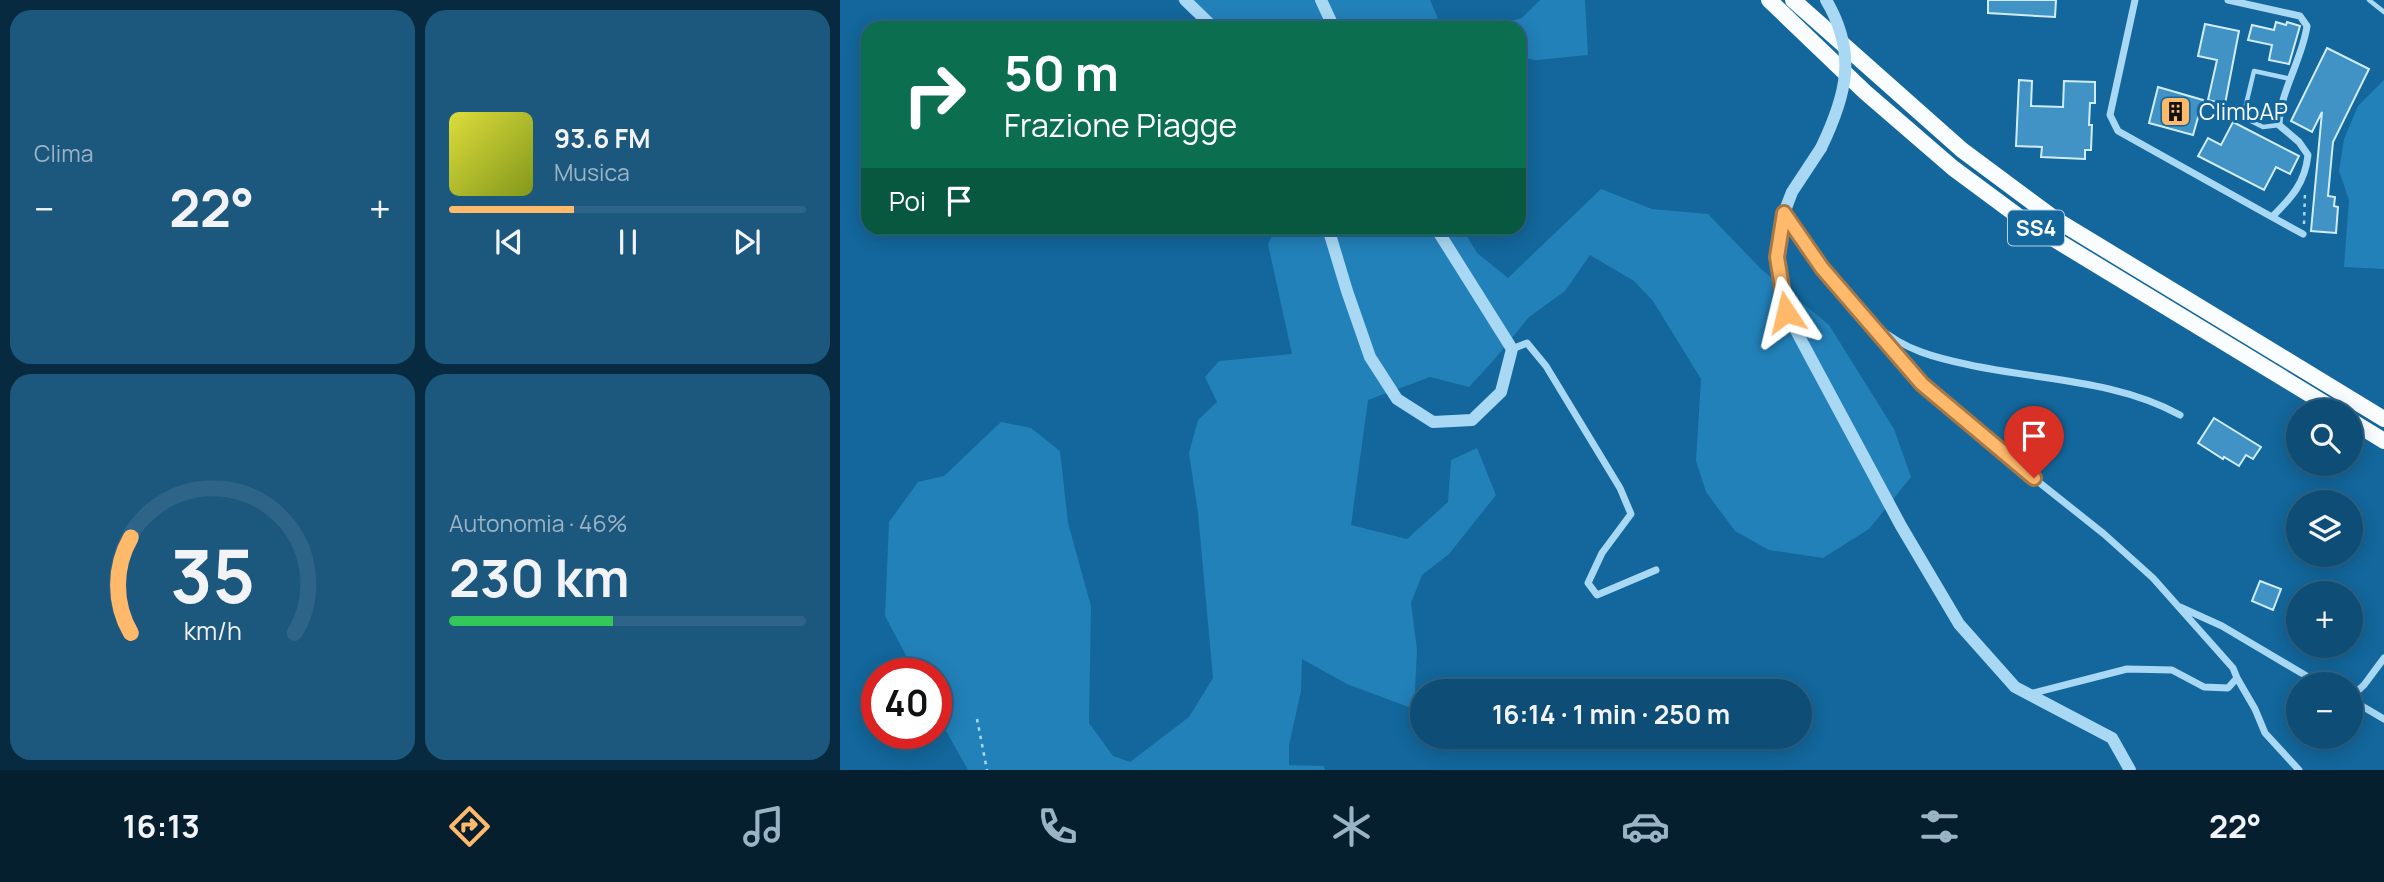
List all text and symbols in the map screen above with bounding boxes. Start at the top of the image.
text: 50 m [1004,39,1119,106]
icon: right [889,49,980,140]
building icon: ClimbAP [2159,94,2193,128]
place label: ClimbAP [2199,95,2288,127]
text: Frazione Piagge [1004,103,1237,147]
text: 93.6 FM [554,120,650,156]
text: Clima [34,137,93,169]
text: Musica [554,156,630,188]
text: 22° [169,172,254,243]
text: − [34,182,55,234]
text: + [369,182,391,234]
icon: arrive [940,182,978,220]
text: Poi [889,183,926,219]
road number: SS4 [2008,210,2064,246]
icon: previous [490,223,528,261]
icon: pause [609,223,647,261]
icon: next [728,223,766,261]
position arrow [1749,275,1823,349]
map controls [2286,399,2363,749]
button: search [2286,399,2363,476]
pin [2004,406,2064,478]
icon: arrive [2015,417,2053,455]
button: layers [2286,490,2363,567]
text: Autonomia · 46% [449,507,627,539]
text: 35 [170,525,255,625]
text: 230 km [449,542,630,613]
button: + [2286,581,2363,658]
text: km/h [183,613,242,648]
speed limit sign: 40 [861,658,952,749]
button: − [2286,672,2363,749]
text: 16:14 · 1 min · 250 m [1492,696,1730,732]
icon: directions [445,802,494,851]
icon: music [739,802,788,851]
icon: phone [1033,802,1082,851]
icon: climate [1327,802,1376,851]
icon: car [1621,802,1670,851]
icon: filters [1915,802,1964,851]
text: 16:13 [122,804,200,848]
text: 22° [2209,804,2261,848]

